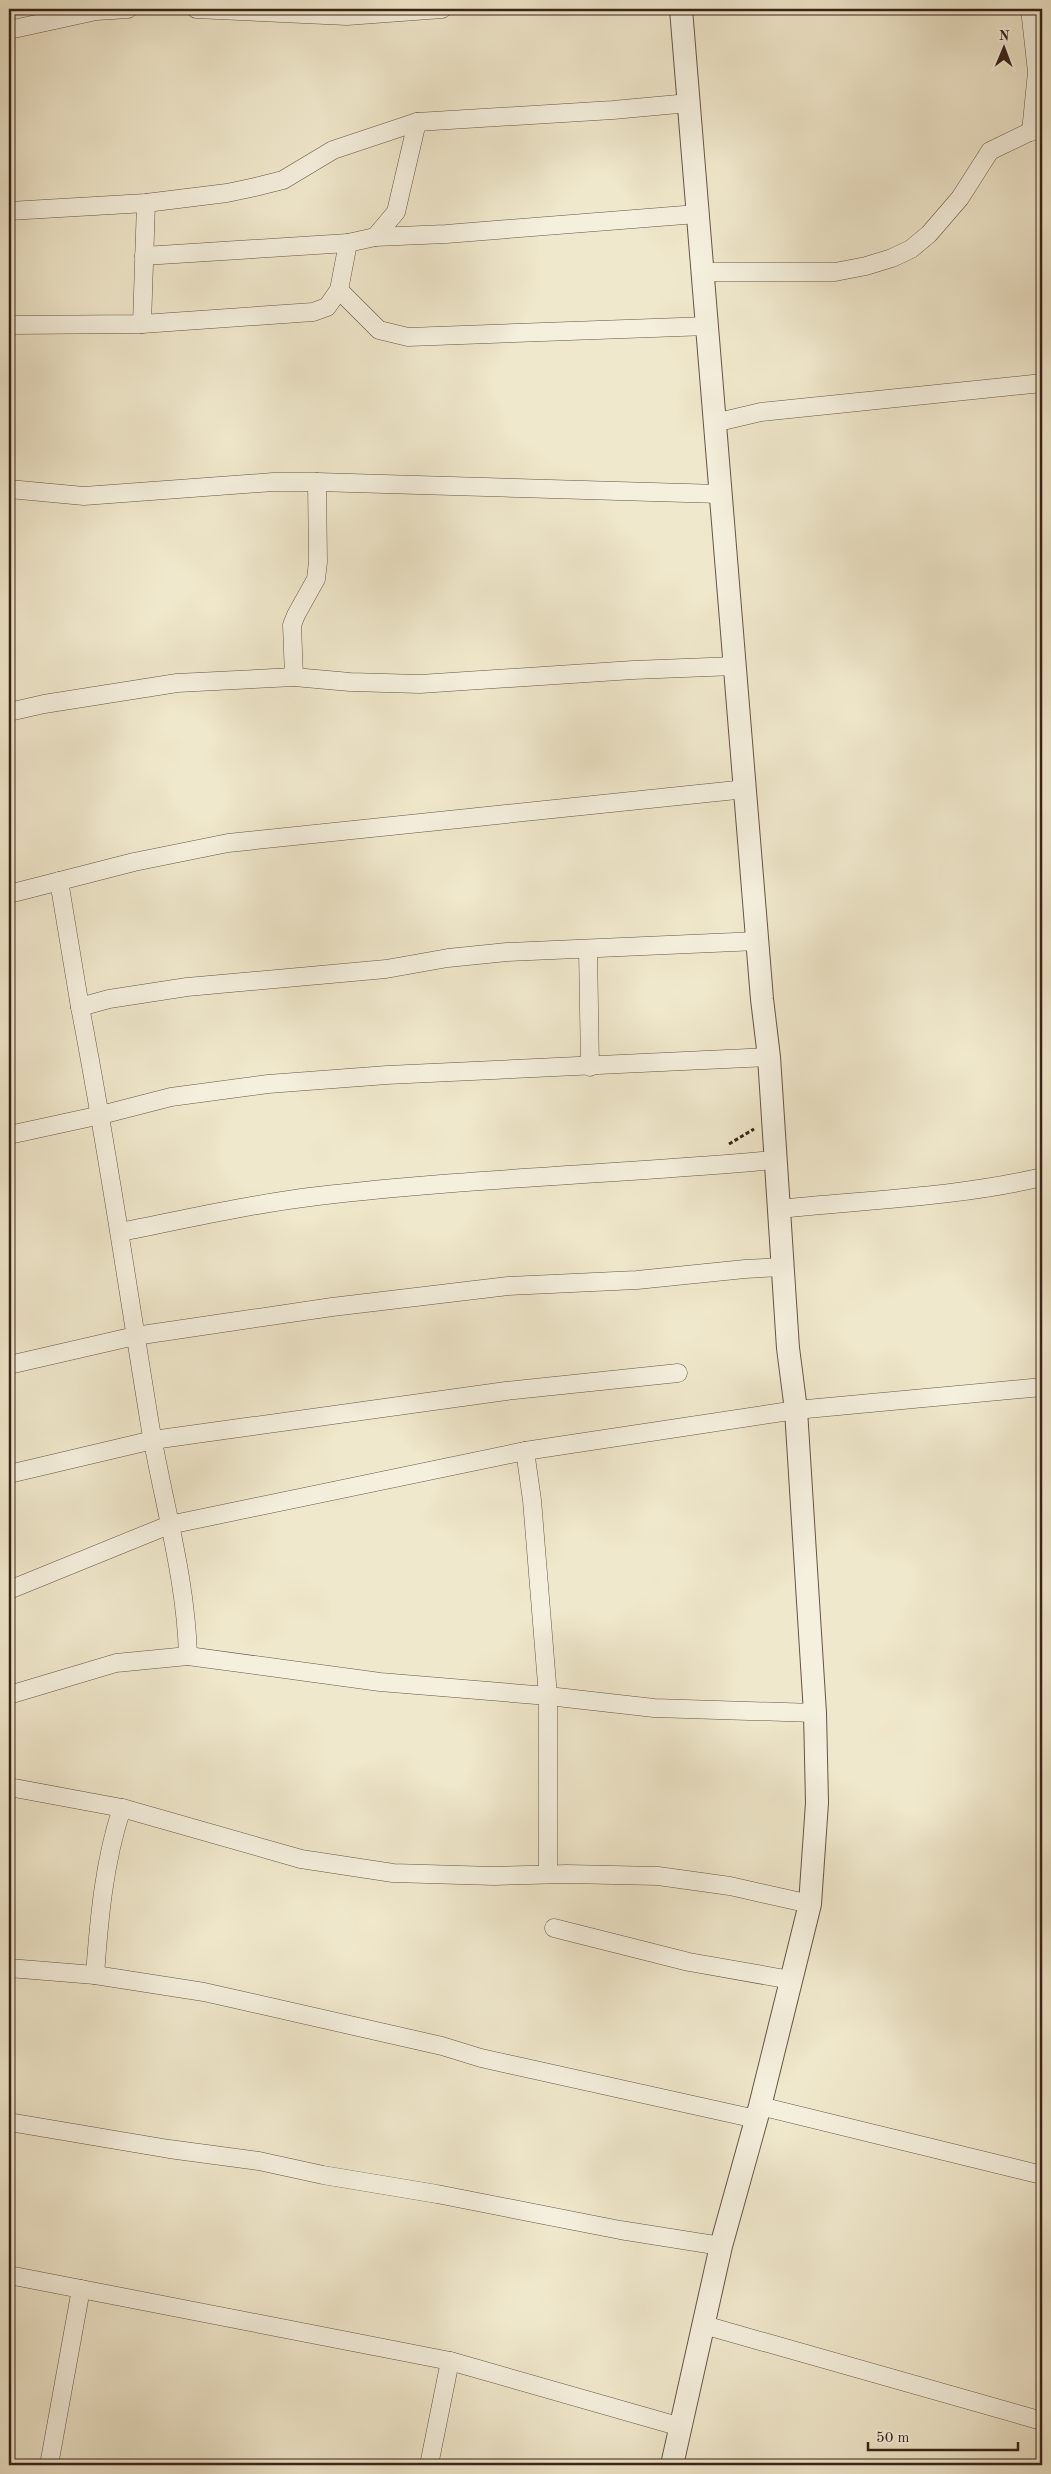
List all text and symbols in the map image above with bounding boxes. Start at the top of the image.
north arrow [978,22,1028,72]
text: N [999,29,1010,43]
scale bar [868,2419,1018,2451]
text: 50 m [876,2431,910,2446]

